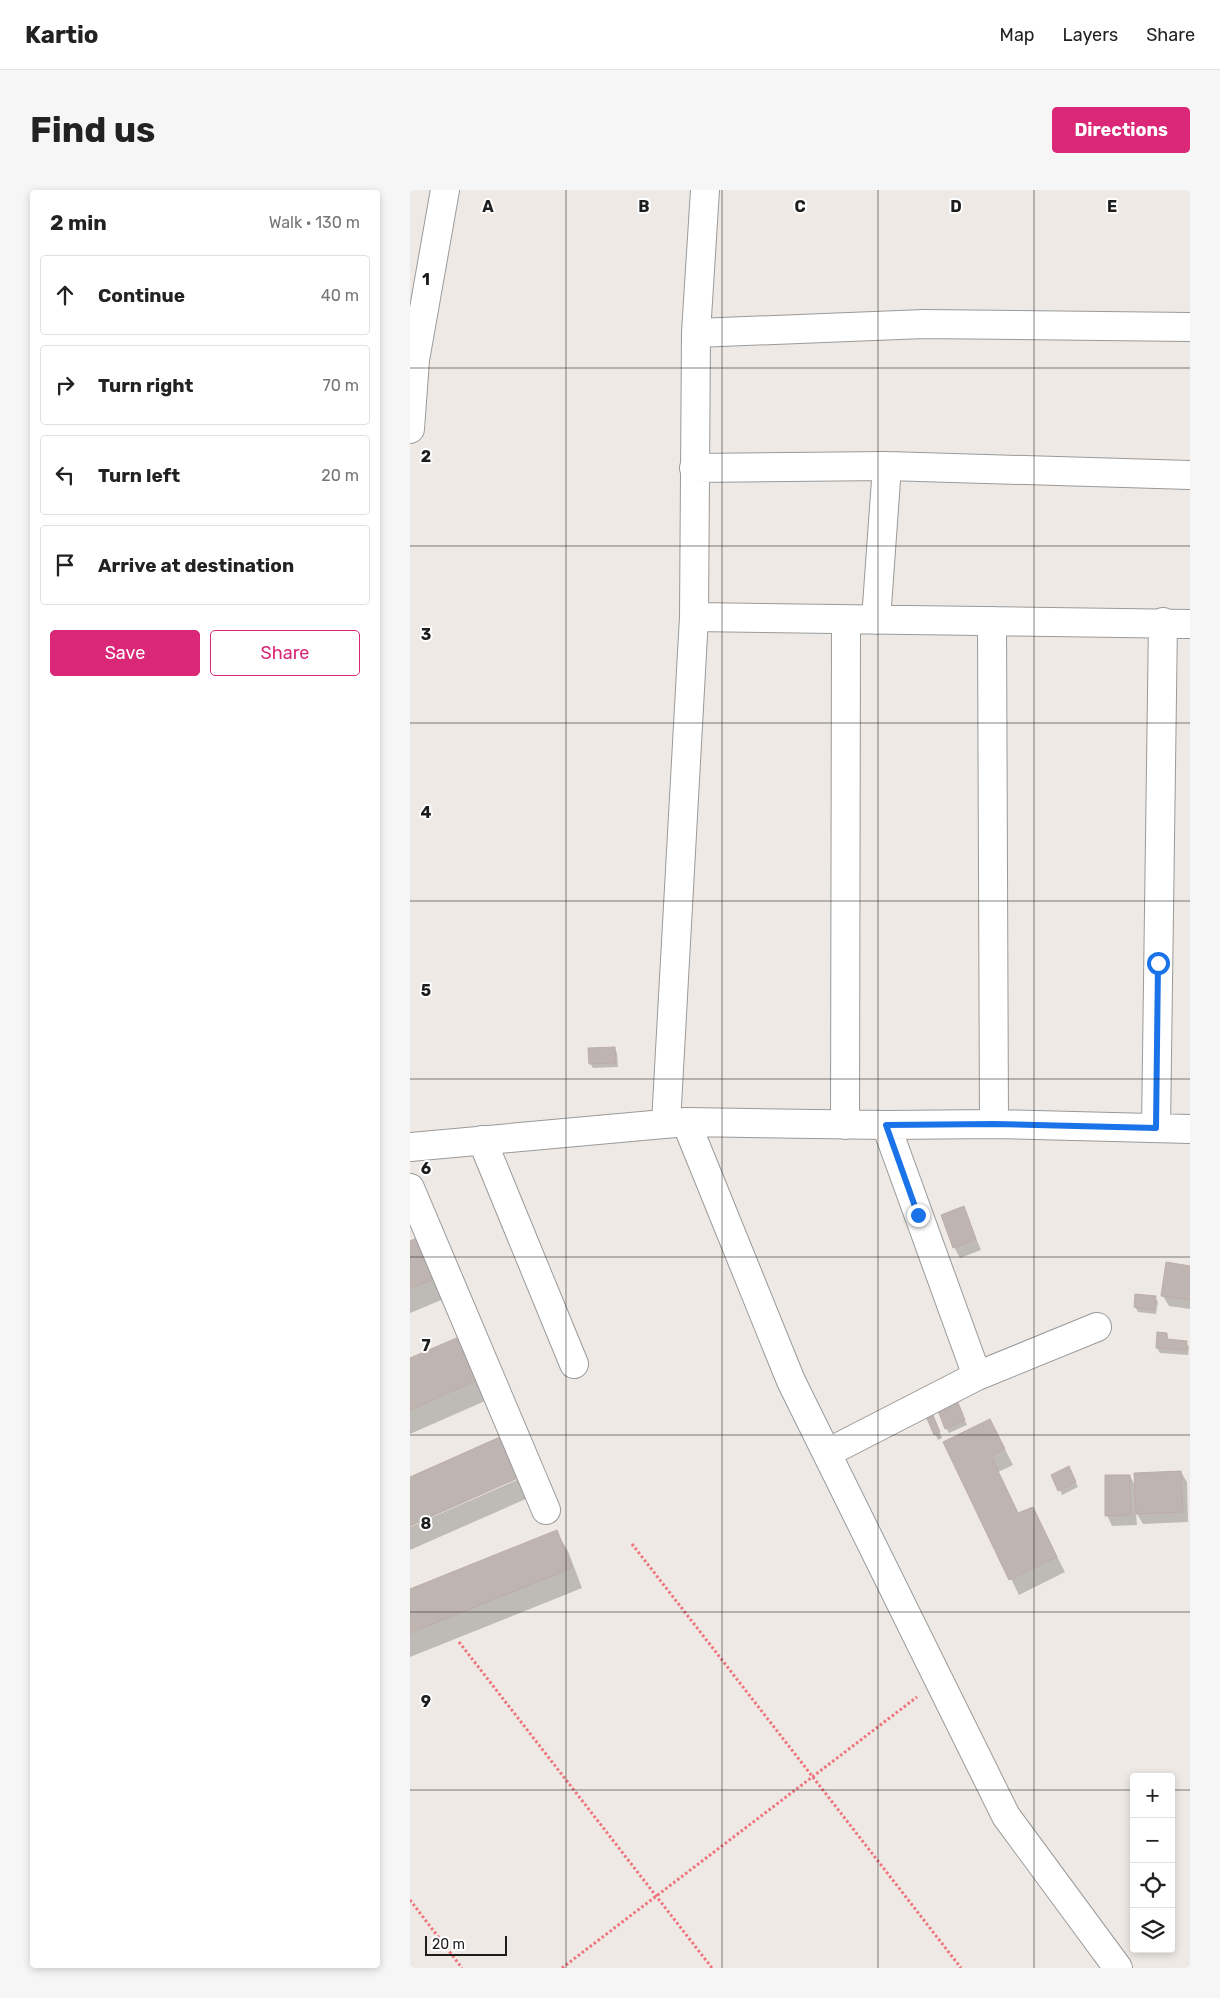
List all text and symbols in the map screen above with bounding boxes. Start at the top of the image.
text: Kartio [25,21,99,49]
text: Map [1000,24,1035,46]
text: Layers [1063,24,1118,46]
text: Share [1146,24,1195,46]
button: Directions [1052,107,1190,153]
text: Find us [30,109,155,151]
text: A [482,197,494,216]
text: B [638,197,650,216]
text: C [794,197,806,216]
text: D [950,197,962,216]
text: E [1107,197,1117,216]
text: 2 min [50,210,107,235]
text: Walk · 130 m [269,213,360,232]
text: 1 [422,270,430,289]
icon: ahead [51,281,79,309]
text: Continue [98,284,185,307]
text: 40 m [321,286,359,305]
icon: right [51,371,79,399]
text: Turn right [98,374,193,397]
text: 70 m [322,376,359,395]
text: 2 [421,447,431,466]
icon: left [51,461,79,489]
text: Turn left [98,464,180,487]
text: 20 m [321,466,359,485]
icon: arrive [51,551,79,579]
text: Arrive at destination [98,554,294,577]
text: 3 [421,625,431,644]
button: Save [50,630,200,676]
button: Share [210,630,360,676]
text: 4 [421,803,432,822]
route start [1147,952,1170,975]
text: 5 [421,981,431,1000]
text: 6 [421,1159,431,1178]
route end [907,1204,930,1227]
text: 7 [421,1336,431,1355]
text: 8 [421,1514,432,1533]
text: 9 [421,1692,431,1711]
map controls [1130,1773,1175,1953]
button: + [1130,1773,1175,1818]
button: − [1130,1818,1175,1863]
button: locate [1130,1863,1175,1908]
button: layers [1130,1908,1175,1953]
scale bar [425,1933,508,1956]
text: 20 m [432,1936,465,1953]

